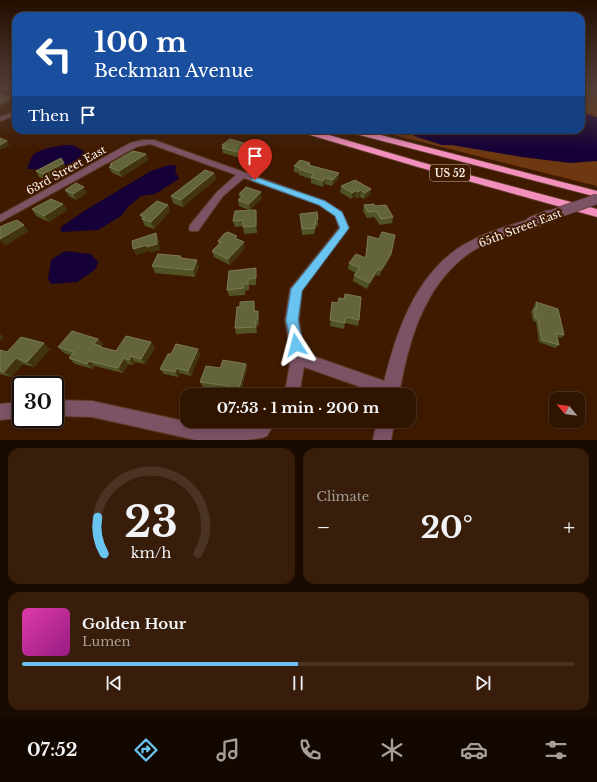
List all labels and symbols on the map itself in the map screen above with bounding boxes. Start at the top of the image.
pin [238,139,272,180]
street label: 63rd Street East [24,142,109,198]
road number: US 52 [430,165,470,181]
street label: 65th Street East [477,205,564,250]
position arrow [275,324,317,366]
speed limit sign: 30 [12,376,64,428]
north arrow [549,392,585,428]

